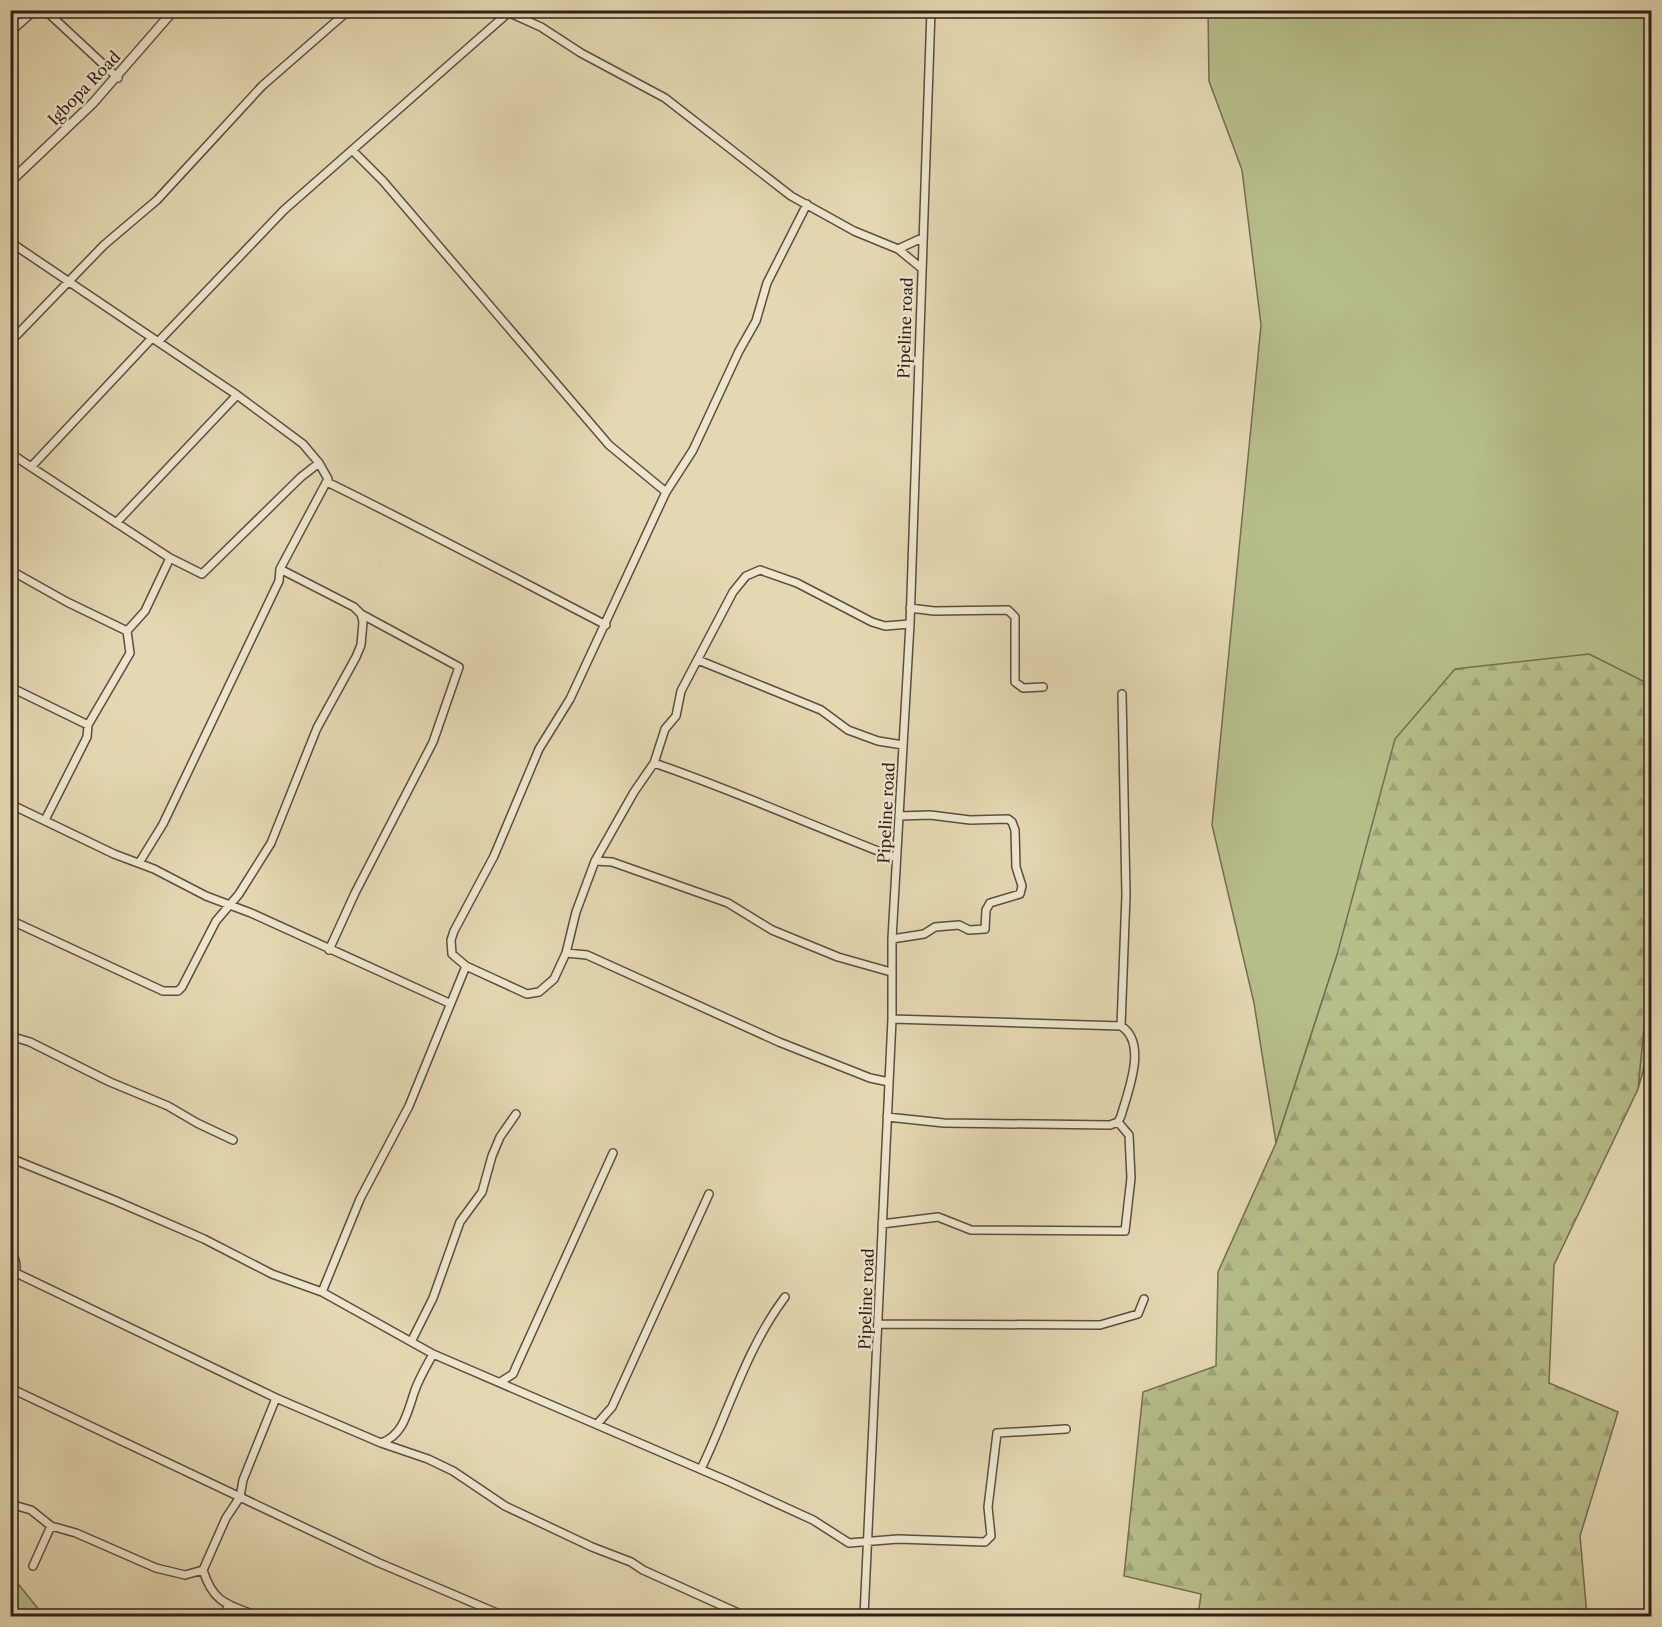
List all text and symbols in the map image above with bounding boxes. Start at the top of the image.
street label: Igbopa Road [44,46,125,129]
street label: Pipeline road [893,277,917,379]
street label: Pipeline road [873,761,899,864]
street label: Pipeline road [854,1248,878,1350]

